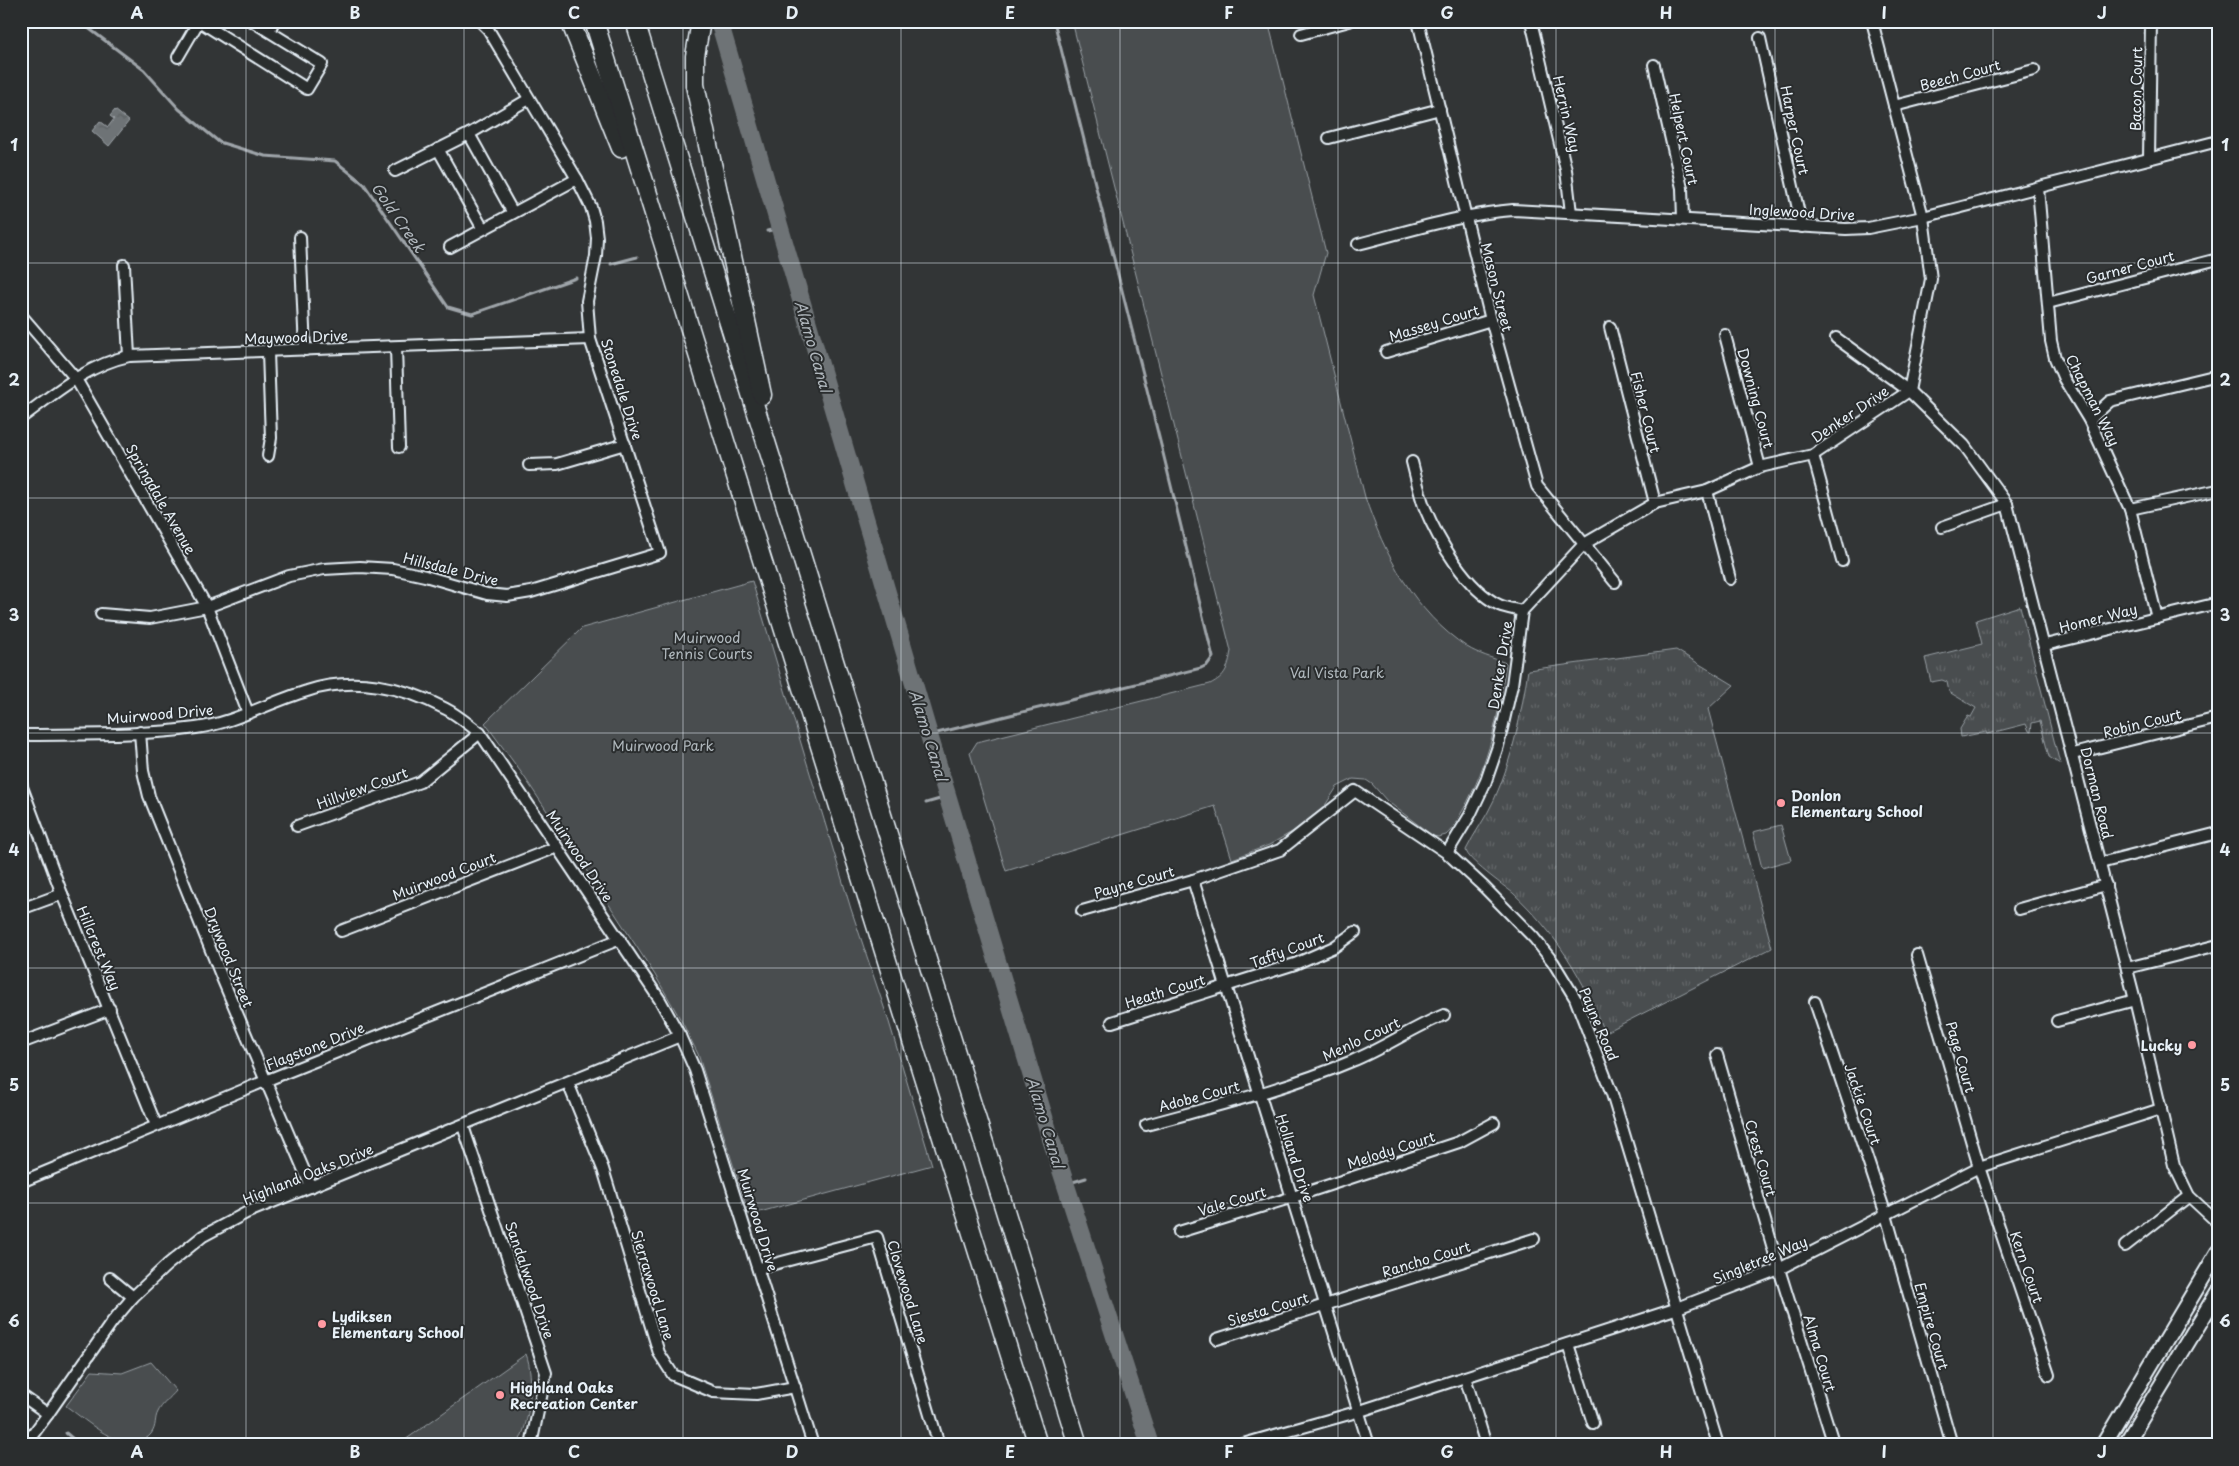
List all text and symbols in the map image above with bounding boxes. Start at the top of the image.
text: A [131,0,144,24]
text: B [350,0,361,24]
text: C [568,0,580,24]
text: D [786,0,798,24]
text: E [1005,0,1015,24]
text: F [1224,0,1234,24]
text: G [1440,0,1454,24]
text: H [1660,0,1672,24]
text: I [1881,0,1887,24]
text: J [2097,0,2107,24]
street label: Bacon Court [2125,47,2147,131]
street label: Beech Court [1917,54,2003,96]
street label: Herrin Way [1548,73,1586,155]
street label: Harper Court [1775,83,1815,177]
street label: Helpert Court [1664,91,1704,187]
text: 1 [10,132,18,156]
text: 1 [2221,132,2229,156]
water label: Gold Creek [366,177,432,257]
street label: Inglewood Drive [1748,199,1856,225]
street label: Mason Street [1476,240,1518,334]
street label: Garner Court [2083,245,2177,289]
water label: Alamo Canal [790,297,839,397]
street label: Massey Court [1386,299,1482,347]
street label: Maywood Drive [244,325,348,349]
street label: Stonedale Drive [596,336,648,442]
street label: Downing Court [1733,345,1780,451]
street label: Chapman Way [2061,350,2125,450]
text: 2 [8,367,20,391]
text: 2 [2219,367,2231,391]
street label: Fisher Court [1626,369,1666,455]
street label: Denker Drive [1807,380,1893,448]
street label: Springdale Avenue [121,440,201,558]
street label: Hillsdale Drive [401,547,501,591]
street label: Homer Way [2057,598,2139,638]
text: 3 [9,602,19,626]
text: 3 [2220,602,2230,626]
street label: Denker Drive [1483,619,1517,711]
park label: Muirwood Tennis Courts [661,627,753,664]
park label: Val Vista Park [1290,662,1385,683]
water label: Alamo Canal [904,686,955,786]
street label: Muirwood Drive [106,699,214,729]
street label: Robin Court [2101,703,2184,743]
park label: Muirwood Park [612,735,715,756]
street label: Dorman Road [2075,745,2119,841]
street label: Hillview Court [314,762,411,814]
place label: Donlon Elementary School [1791,785,1923,822]
marker: Donlon Elementary School [1775,797,1787,809]
street label: Muirwood Drive [541,806,619,906]
text: 4 [9,837,20,861]
text: 4 [2220,837,2231,861]
street label: Muirwood Court [389,847,499,905]
street label: Payne Court [1091,860,1177,904]
street label: Hillcrest Way [72,902,126,994]
street label: Drywood Street [199,903,259,1011]
street label: Taffy Court [1247,927,1327,973]
street label: Heath Court [1122,969,1208,1013]
street label: Payne Road [1574,984,1624,1064]
street label: Menlo Court [1319,1012,1404,1066]
street label: Flagstone Drive [263,1017,367,1075]
street label: Page Court [1941,1019,1981,1096]
place label: Lucky [2141,1035,2182,1056]
marker: Lucky [2186,1039,2198,1051]
street label: Jackie Court [1839,1060,1887,1148]
text: 5 [9,1072,19,1096]
text: 5 [2220,1072,2230,1096]
water label: Alamo Canal [1021,1073,1072,1173]
street label: Adobe Court [1156,1075,1242,1117]
street label: Holland Drive [1271,1111,1319,1205]
street label: Crest Court [1740,1117,1782,1199]
street label: Melody Court [1344,1126,1438,1174]
street label: Highland Oaks Drive [239,1138,377,1210]
street label: Muirwood Drive [732,1166,784,1274]
street label: Vale Court [1195,1181,1269,1221]
street label: Sandalwood Drive [500,1219,560,1341]
street label: Sierrawood Lane [626,1227,680,1343]
street label: Kern Court [2005,1228,2049,1306]
street label: Singletree Way [1709,1231,1811,1289]
street label: Rancho Court [1379,1235,1473,1282]
street label: Clovewood Lane [882,1237,934,1347]
street label: Empire Court [1909,1280,1955,1372]
street label: Siesta Court [1225,1287,1311,1331]
place label: Lydiksen Elementary School [332,1306,464,1343]
text: 6 [8,1308,20,1332]
text: 6 [2219,1308,2231,1332]
street label: Alma Court [1798,1312,1842,1394]
marker: Lydiksen Elementary School [316,1318,328,1330]
place label: Highland Oaks Recreation Center [510,1377,639,1414]
marker: Highland Oaks Recreation Center [494,1389,506,1401]
text: A [131,1439,144,1463]
text: B [350,1439,361,1463]
text: C [568,1439,580,1463]
text: D [786,1439,798,1463]
text: E [1005,1439,1015,1463]
text: F [1224,1439,1234,1463]
text: G [1440,1439,1454,1463]
text: H [1660,1439,1672,1463]
text: I [1881,1439,1887,1463]
text: J [2097,1439,2107,1463]

